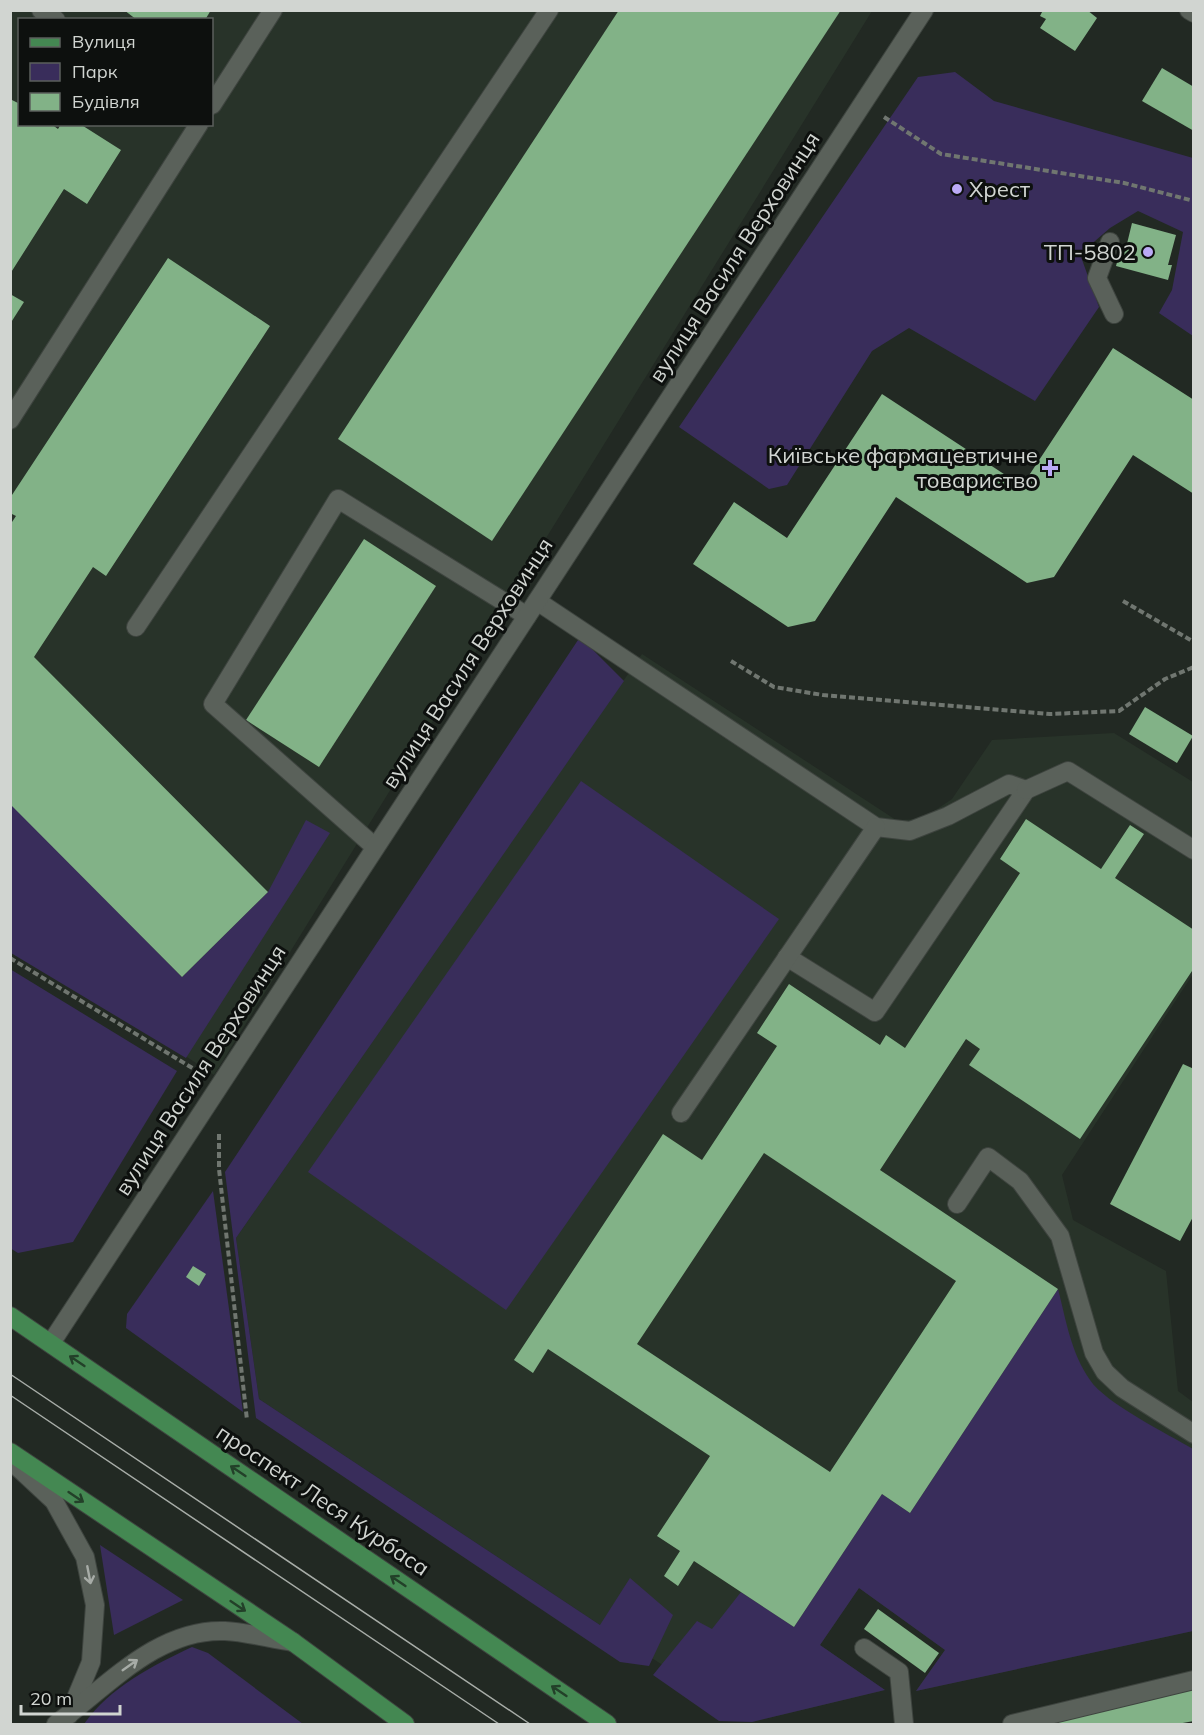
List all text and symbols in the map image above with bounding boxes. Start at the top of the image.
legend [18,18,213,126]
text: Вулиця [72,30,136,53]
text: Парк [72,60,118,83]
text: Будівля [72,90,140,113]
street label: вулиця Василя Верховинця [642,126,826,388]
place label: Хрест [969,175,1030,203]
marker: Хрест [950,182,964,196]
place label: ТП-5802 [1044,238,1136,266]
marker: ТП-5802 [1141,245,1155,259]
place label: Київське фармацевтичне товариство [768,441,1038,494]
marker: Київське фармацевтичне товариство [1043,461,1057,475]
street label: вулиця Василя Верховинця [375,532,559,794]
street label: вулиця Василя Верховинця [108,939,292,1201]
one-way arrow [68,1354,85,1367]
street label: проспект Леся Курбаса [211,1418,435,1582]
one-way arrow [230,1465,246,1477]
one-way arrow [68,1491,84,1503]
one-way arrow [84,1565,95,1584]
one-way arrow [391,1575,407,1587]
one-way arrow [230,1599,247,1612]
one-way arrow [122,1659,138,1671]
scale bar [21,1678,120,1716]
one-way arrow [551,1685,568,1697]
text: 20 m [30,1687,72,1710]

